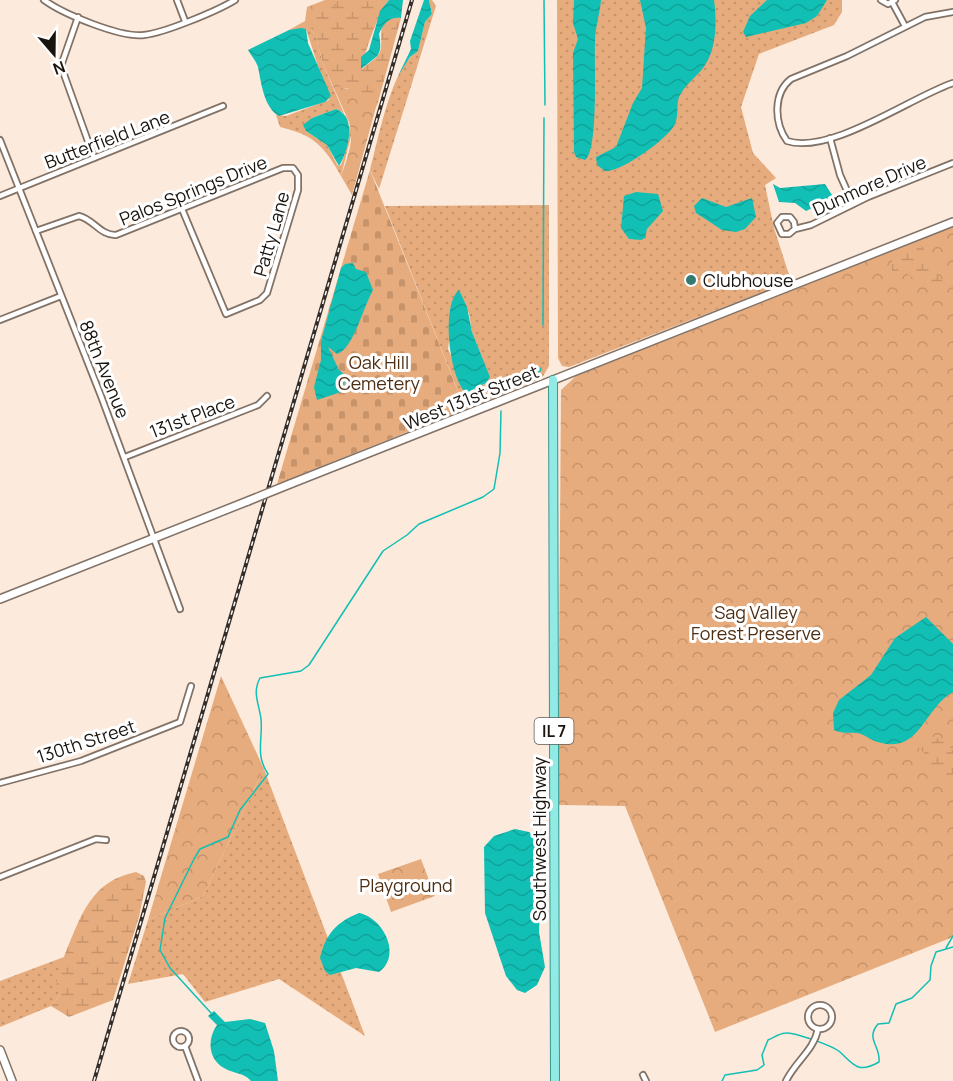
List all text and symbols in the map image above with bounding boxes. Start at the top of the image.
north arrow [24,24,84,84]
text: N [50,56,68,80]
street label: Butterfield Lane [41,104,173,174]
street label: Palos Springs Drive [116,149,270,231]
street label: Dunmore Drive [808,149,930,221]
street label: Patty Lane [247,189,295,279]
place label: Clubhouse [703,268,793,292]
marker: Clubhouse [684,273,698,287]
street label: 88th Avenue [74,316,136,422]
park label: Oak Hill Cemetery [338,350,421,395]
street label: West 131st Street [400,359,542,435]
street label: 131st Place [146,389,238,443]
park label: Sag Valley Forest Preserve [691,600,821,645]
street label: 130th Street [34,714,138,768]
road number: IL 7 [534,718,574,744]
street label: Southwest Highway [527,756,551,921]
park label: Playground [359,873,453,897]

